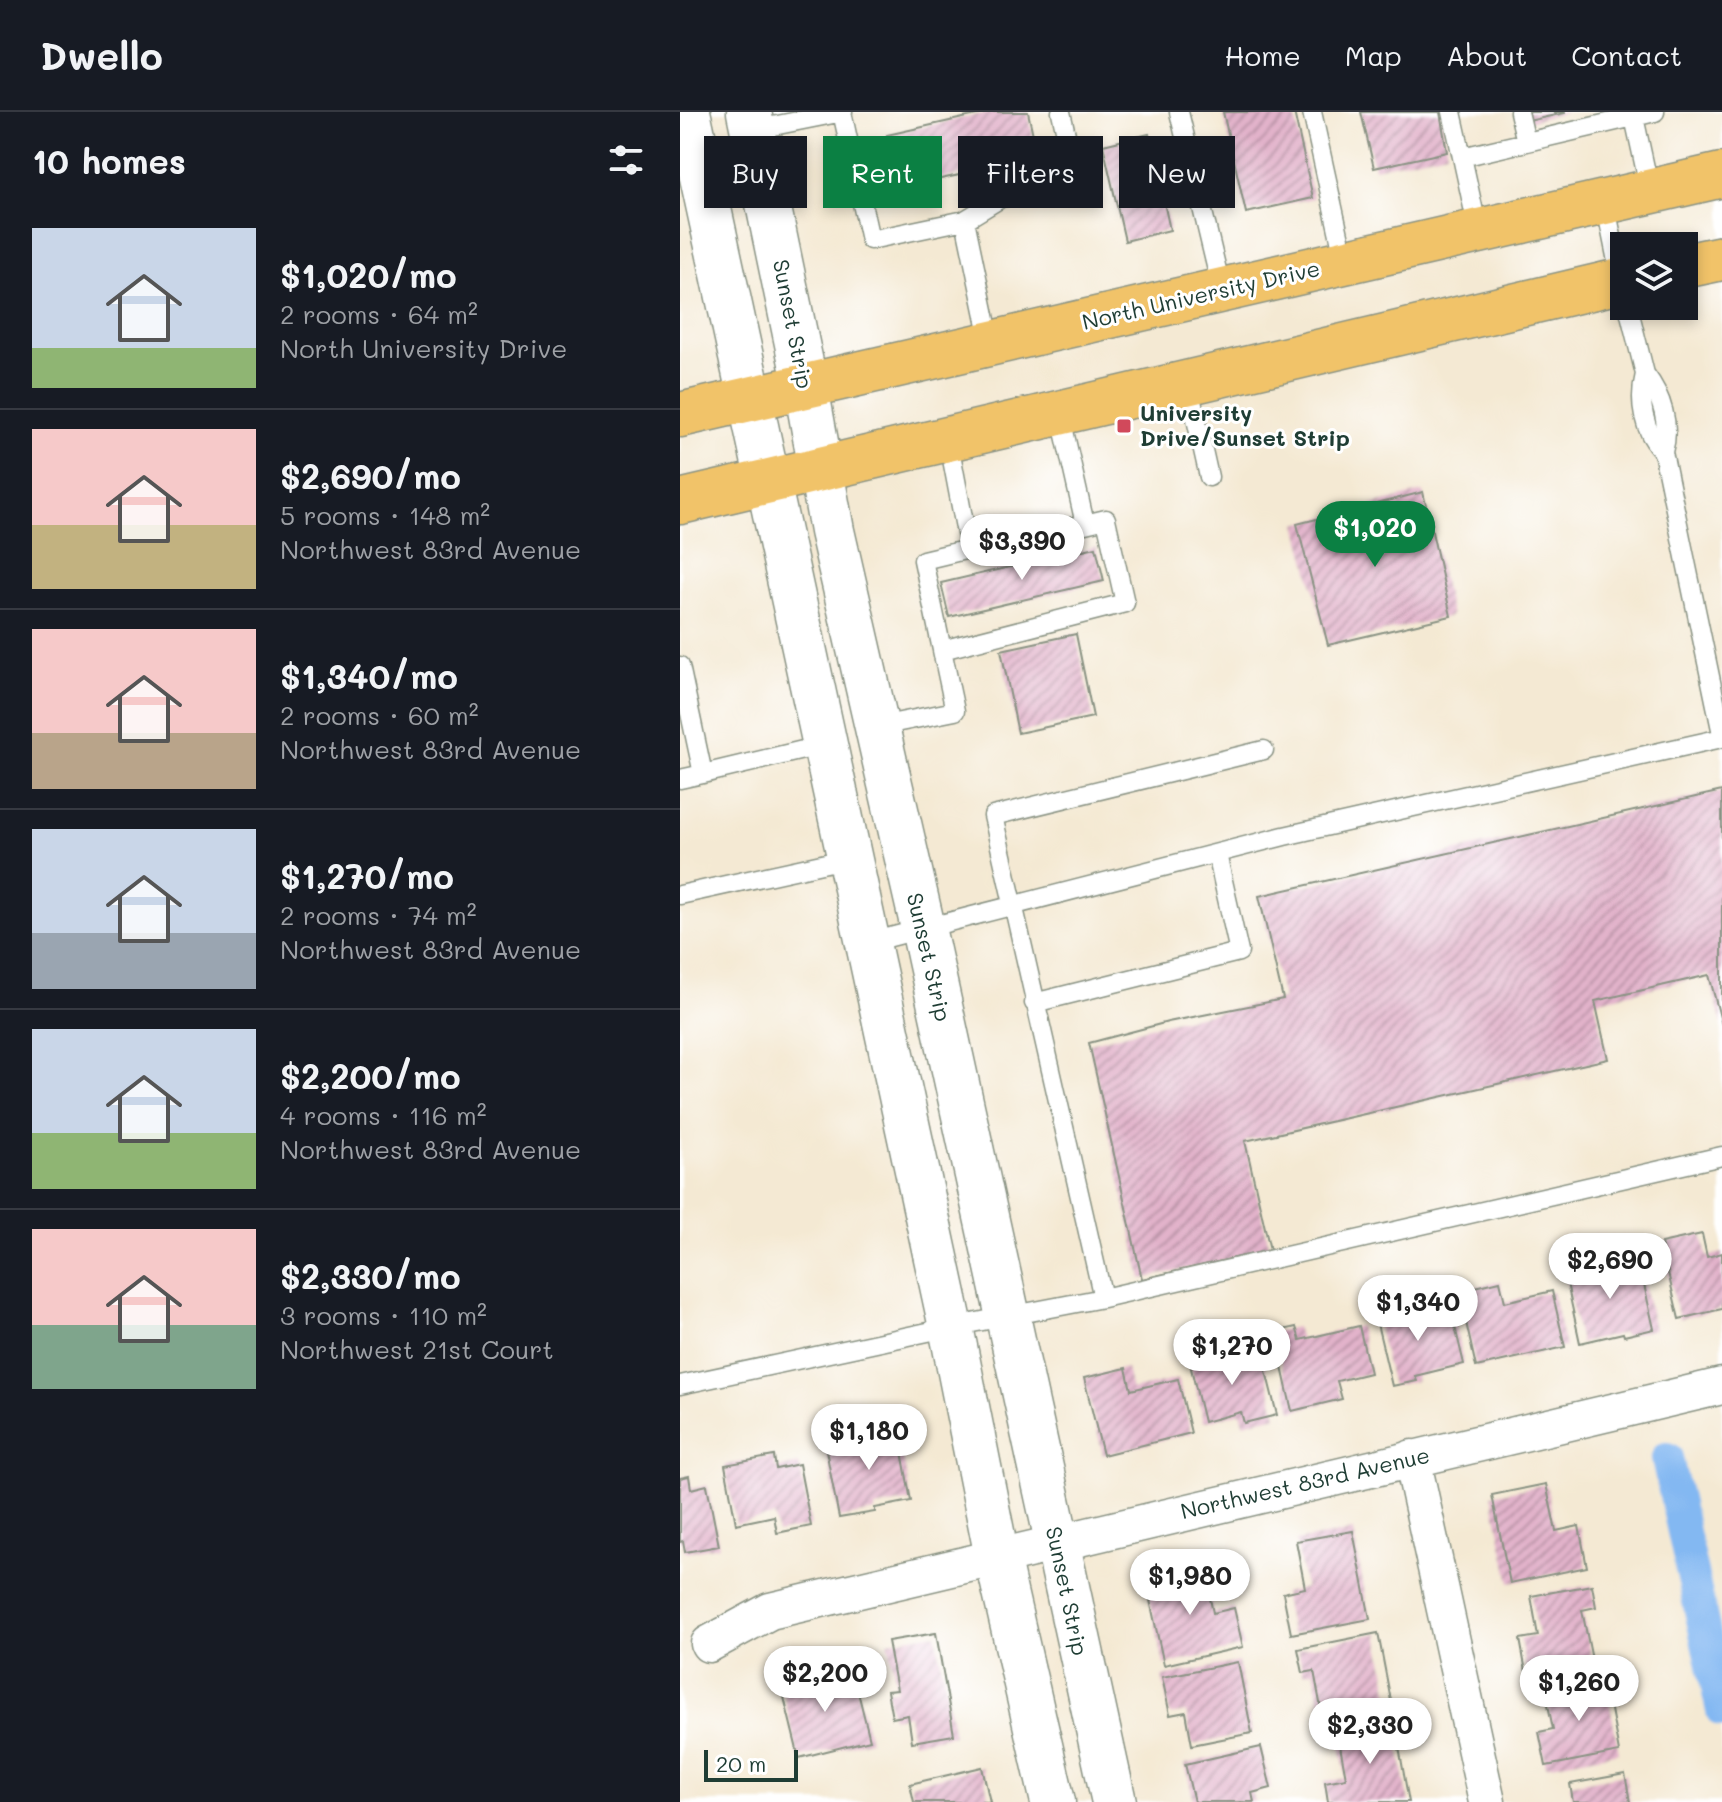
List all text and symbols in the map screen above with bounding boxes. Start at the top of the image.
text: Dwello [40,30,163,80]
text: Home [1225,37,1301,73]
text: Map [1345,37,1402,73]
text: About [1446,37,1527,73]
text: Contact [1571,37,1682,73]
chip: Buy [704,136,807,208]
chip: Rent [823,136,942,208]
chip: Filters [958,136,1103,208]
chip: New [1119,136,1235,208]
text: 10 homes [32,138,186,183]
icon: filters [604,138,648,182]
map controls [1610,232,1698,320]
button: layers [1610,232,1698,320]
text: $1,020/mo [280,252,457,297]
street label: North University Drive [1079,253,1323,336]
street label: Sunset Strip [767,257,820,391]
icon: home [96,260,192,356]
text: 2 rooms · 64 m² [280,297,478,331]
text: North University Drive [280,331,567,365]
place label: University Drive/Sunset Strip [1140,398,1350,452]
marker: University Drive/Sunset Strip [1115,417,1133,435]
text: $2,690/mo [280,453,461,498]
icon: home [96,461,192,557]
text: 5 rooms · 148 m² [280,498,490,532]
pin: $1,020 [1310,501,1440,569]
text: $1,020 [1333,510,1417,544]
pin: $3,390 [957,514,1087,582]
text: $3,390 [978,523,1066,557]
text: Northwest 83rd Avenue [280,532,581,566]
text: $1,340/mo [280,653,458,698]
icon: home [96,661,192,757]
text: 2 rooms · 60 m² [280,698,479,732]
text: Northwest 83rd Avenue [280,732,581,766]
text: $1,270/mo [280,853,454,898]
icon: home [96,861,192,957]
street label: Sunset Strip [901,890,958,1024]
text: 2 rooms · 74 m² [280,898,477,932]
text: Northwest 83rd Avenue [280,932,581,966]
text: $2,200/mo [280,1053,461,1098]
icon: home [96,1061,192,1157]
text: 4 rooms · 116 m² [280,1098,487,1132]
text: Northwest 83rd Avenue [280,1132,581,1166]
pin: $2,690 [1545,1233,1675,1301]
text: $2,690 [1567,1242,1653,1276]
text: $2,330/mo [280,1253,461,1298]
icon: home [96,1261,192,1357]
pin: $1,340 [1353,1275,1483,1343]
text: $1,340 [1376,1284,1460,1318]
text: 3 rooms · 110 m² [280,1298,487,1332]
pin: $1,270 [1167,1319,1297,1387]
text: $1,270 [1191,1328,1273,1362]
text: Northwest 21st Court [280,1332,554,1366]
pin: $1,180 [804,1404,934,1472]
text: $1,180 [829,1413,909,1447]
street label: Northwest 83rd Avenue [1177,1440,1432,1525]
street label: Sunset Strip [1040,1524,1095,1658]
pin: $1,980 [1125,1549,1255,1617]
text: $1,980 [1148,1558,1232,1592]
pin: $2,200 [760,1646,890,1714]
text: $2,200 [782,1655,868,1689]
pin: $1,260 [1514,1655,1644,1723]
text: $1,260 [1538,1664,1620,1698]
pin: $2,330 [1305,1698,1435,1766]
text: $2,330 [1327,1707,1413,1741]
scale bar [704,1746,798,1782]
text: 20 m [716,1749,766,1778]

